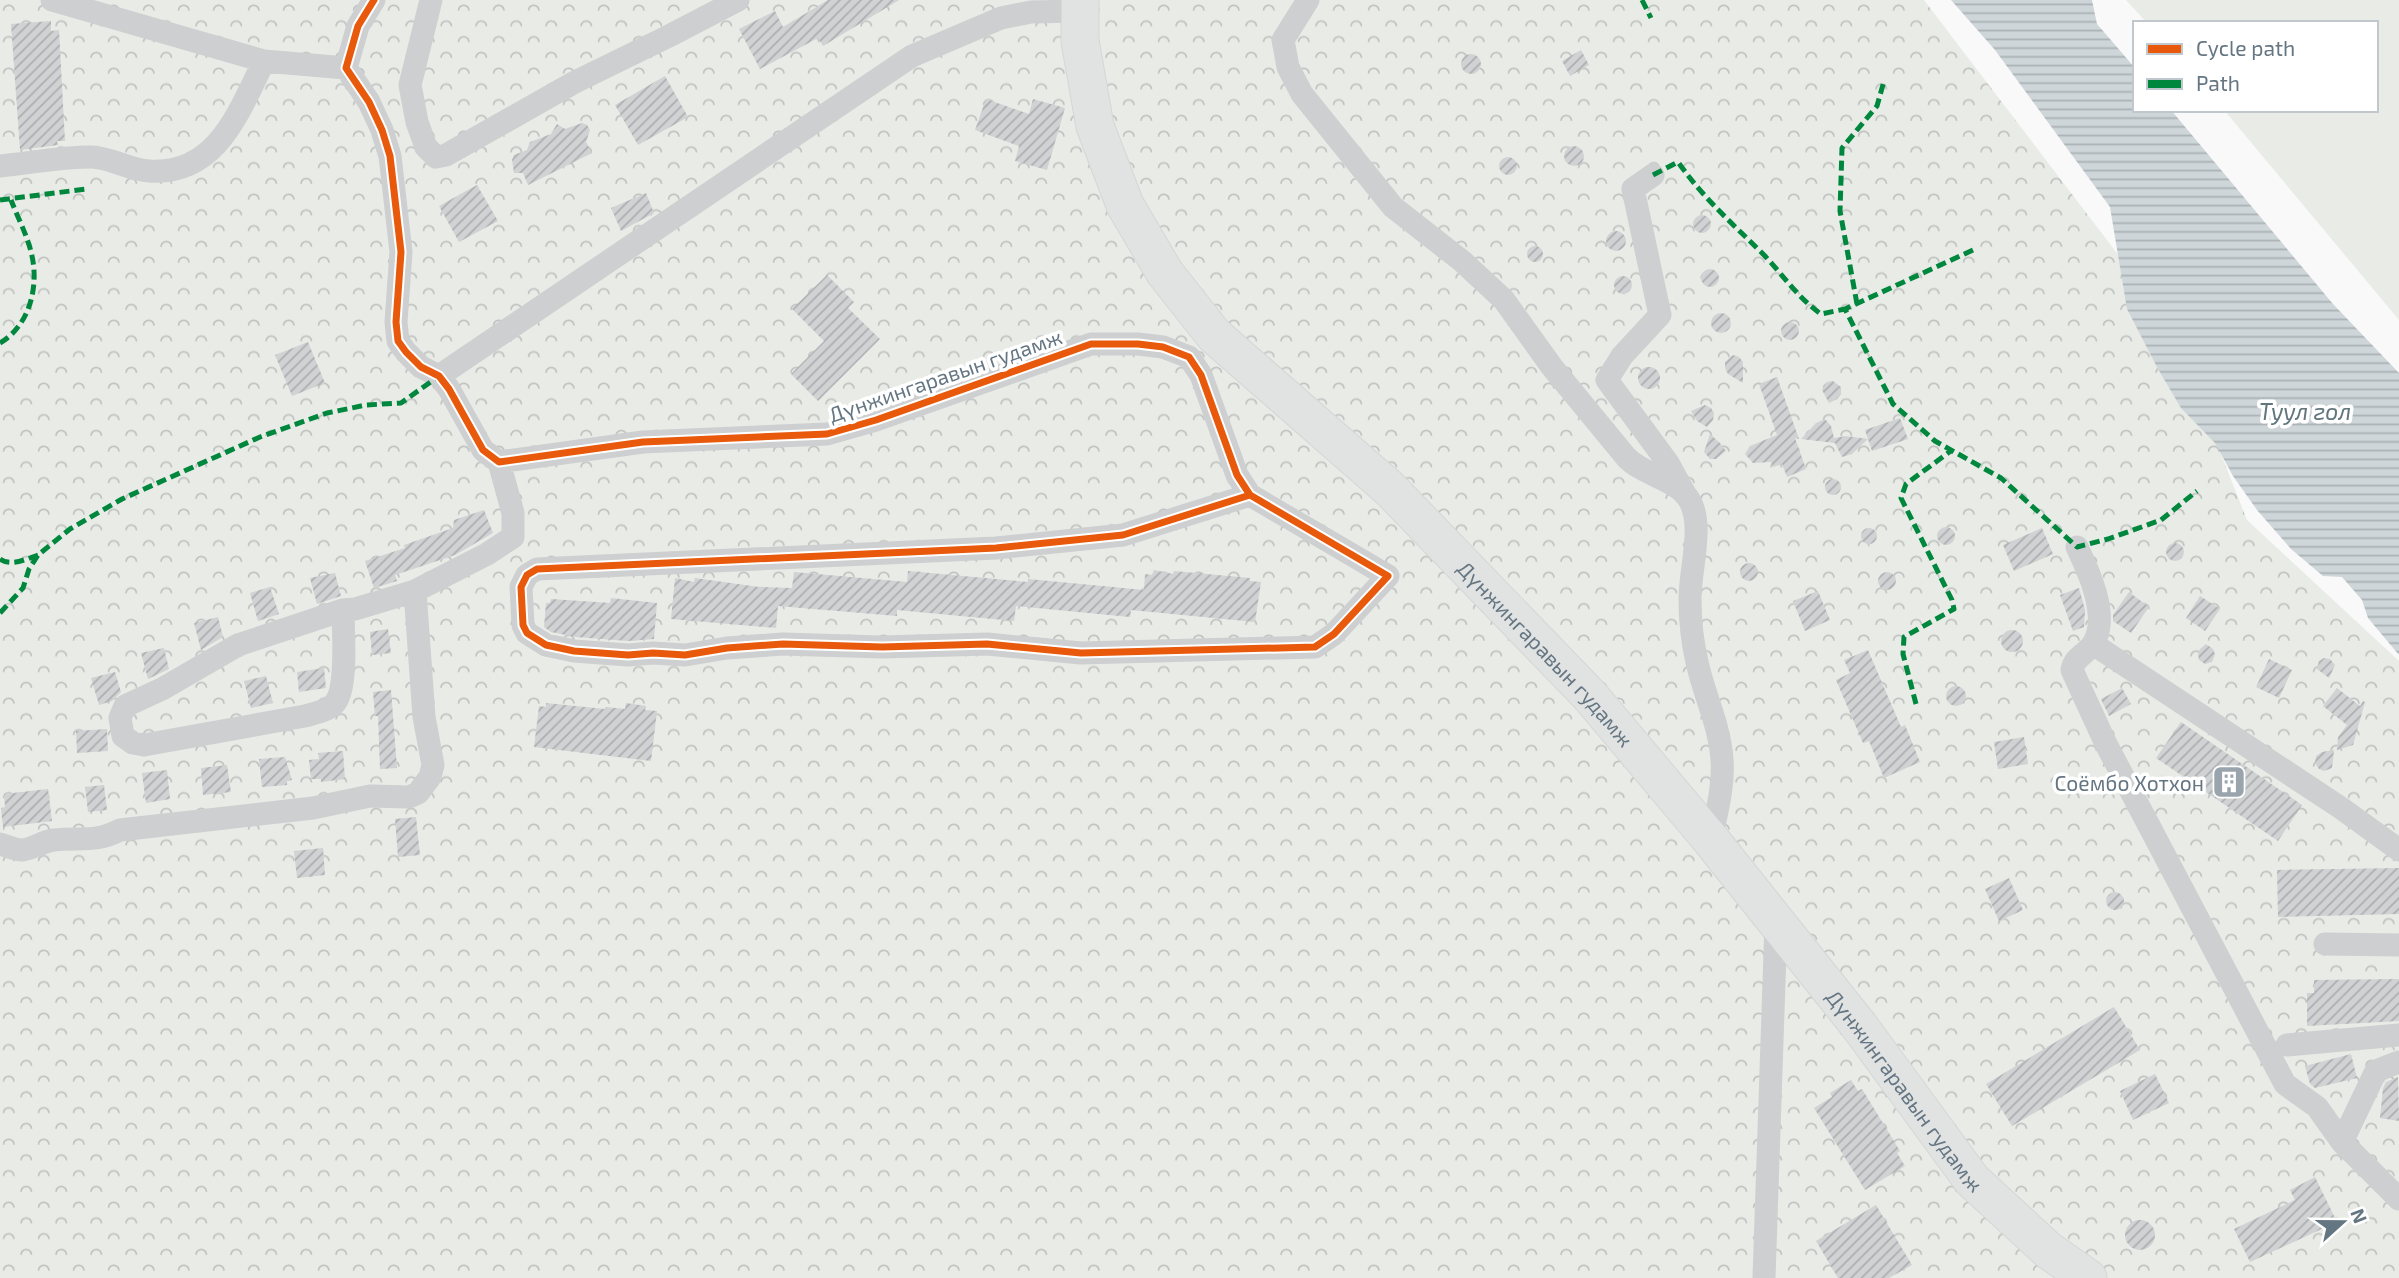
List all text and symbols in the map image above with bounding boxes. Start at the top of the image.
legend [2133,21,2378,112]
text: Cycle path [2196,35,2295,60]
text: Path [2196,70,2240,95]
street label: Дүнжингаравын гудамж [825,323,1065,428]
water label: Туул гол [2259,397,2351,425]
street label: Дүнжингаравын гудамж [1453,555,1639,751]
building icon: Соёмбо Хотхон [2210,763,2248,801]
place label: Соёмбо Хотхон [2055,770,2204,795]
street label: Дүнжингаравын гудамж [1822,984,1988,1196]
north arrow [2308,1187,2378,1257]
text: N [2346,1205,2373,1226]

